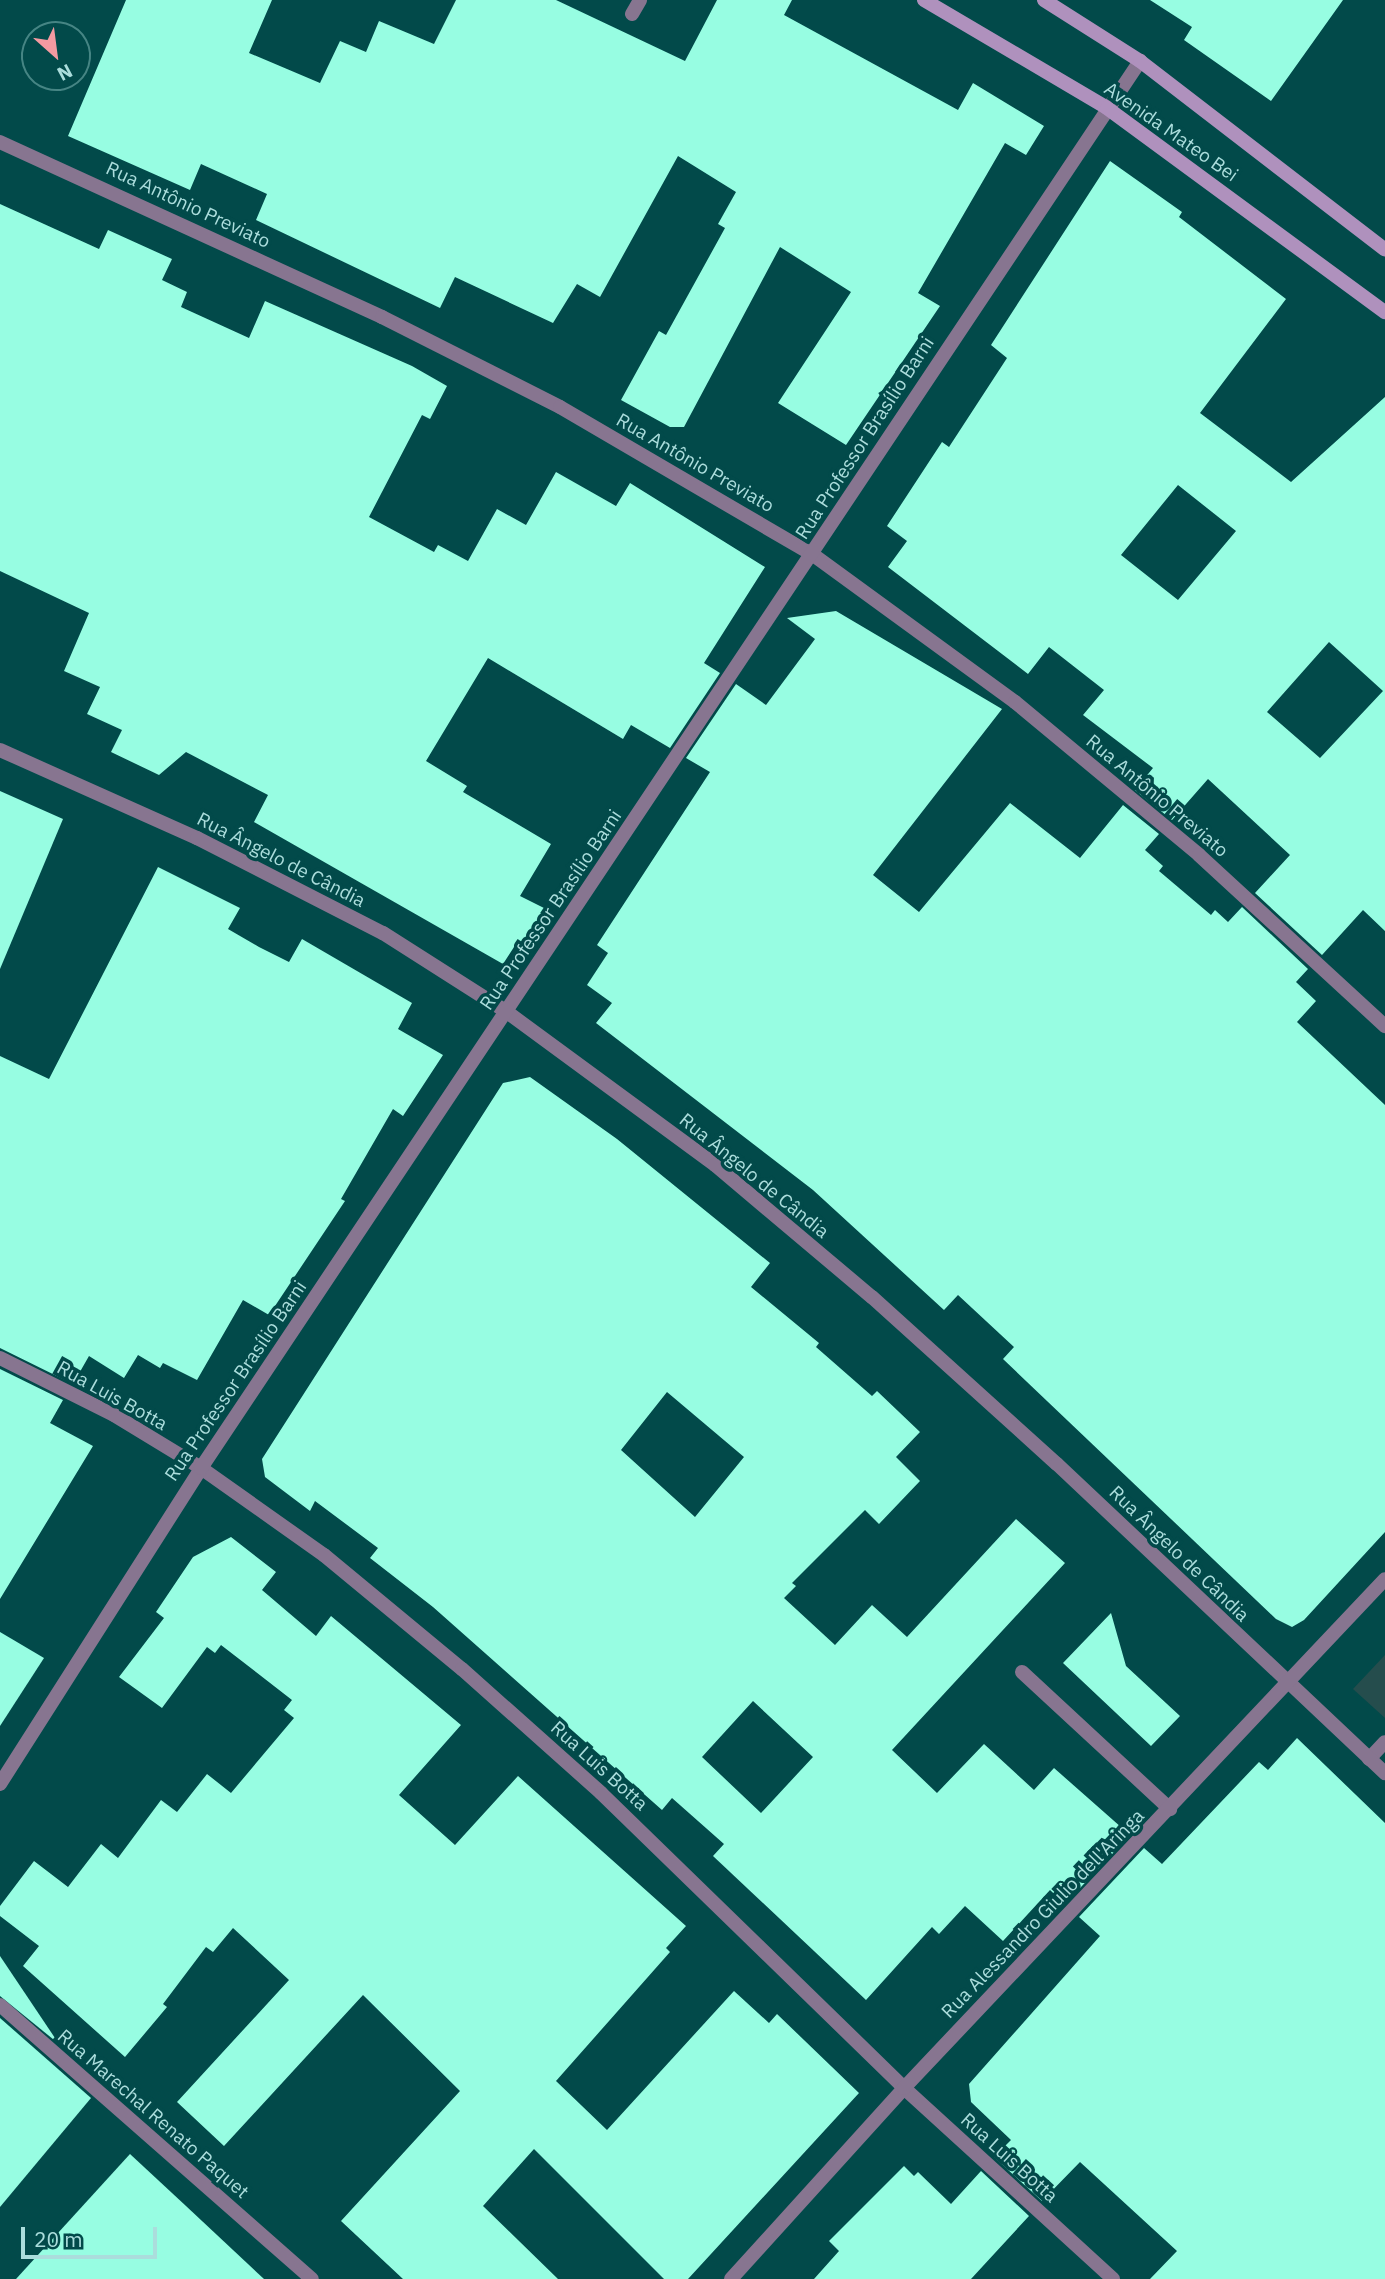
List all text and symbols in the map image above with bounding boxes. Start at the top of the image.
north arrow [21,21,91,91]
text: N [53,59,77,87]
street label: Avenida Mateo Bei [1100,77,1242,187]
street label: Rua Antônio Previato [102,157,274,253]
street label: Rua Professor Brasílio Barni [791,332,939,544]
street label: Rua Antônio Previato [612,409,778,517]
street label: Rua Antônio Previato [1081,730,1233,862]
street label: Rua Professor Brasílio Barni [475,805,627,1015]
street label: Rua Ângelo de Cândia [193,808,369,912]
street label: Rua Ângelo de Cândia [675,1109,833,1243]
street label: Rua Professor Brasílio Barni [160,1276,312,1486]
street label: Rua Luis Botta [53,1356,171,1436]
street label: Rua Ângelo de Cândia [1104,1481,1254,1627]
street label: Rua Luis Botta [546,1717,652,1815]
street label: Rua Alessandro Giulio dell'Aringa [937,1805,1149,2023]
street label: Rua Marechal Renato Paquet [53,2025,253,2203]
street label: Rua Luis Botta [956,2109,1062,2207]
scale bar [24,2212,161,2256]
text: 20 m [34,2225,83,2253]

